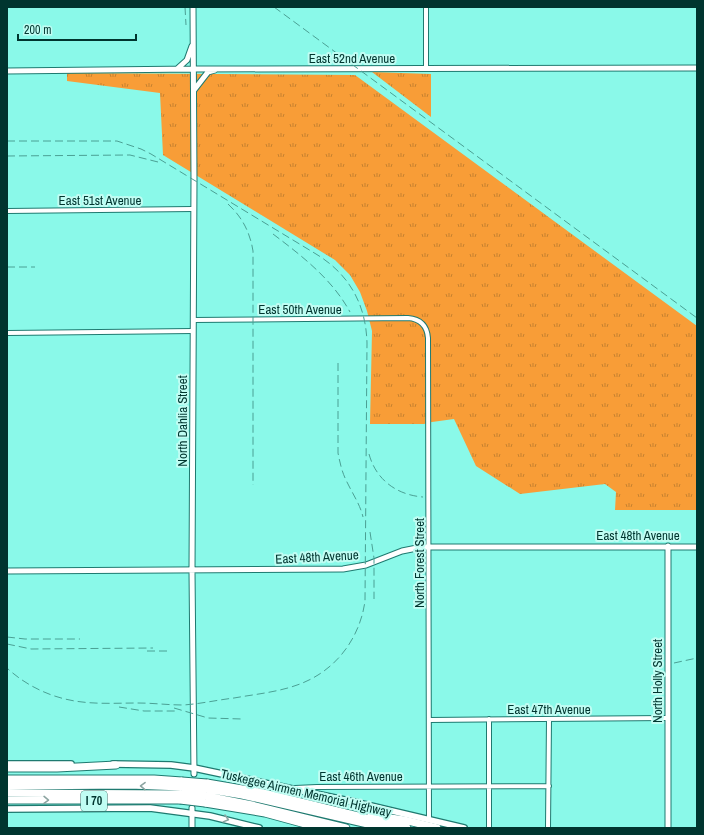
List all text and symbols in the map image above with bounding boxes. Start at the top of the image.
scale bar [18,16,136,42]
text: 200 m [24,22,51,38]
street label: East 52nd Avenue [309,50,395,67]
street label: East 51st Avenue [59,192,141,209]
street label: East 50th Avenue [258,301,342,318]
street label: North Dahlia Street [174,375,191,467]
street label: North Forest Street [411,518,428,608]
street label: East 48th Avenue [596,527,680,544]
street label: East 48th Avenue [275,546,359,568]
street label: North Holly Street [649,639,666,723]
street label: East 47th Avenue [507,701,591,718]
street label: Tuskegee Airmen Memorial Highway [219,765,394,821]
street label: East 46th Avenue [319,768,403,785]
one-way arrow [140,782,146,790]
road number: I 70 [81,791,107,811]
one-way arrow [43,796,49,804]
one-way arrow [223,815,229,823]

